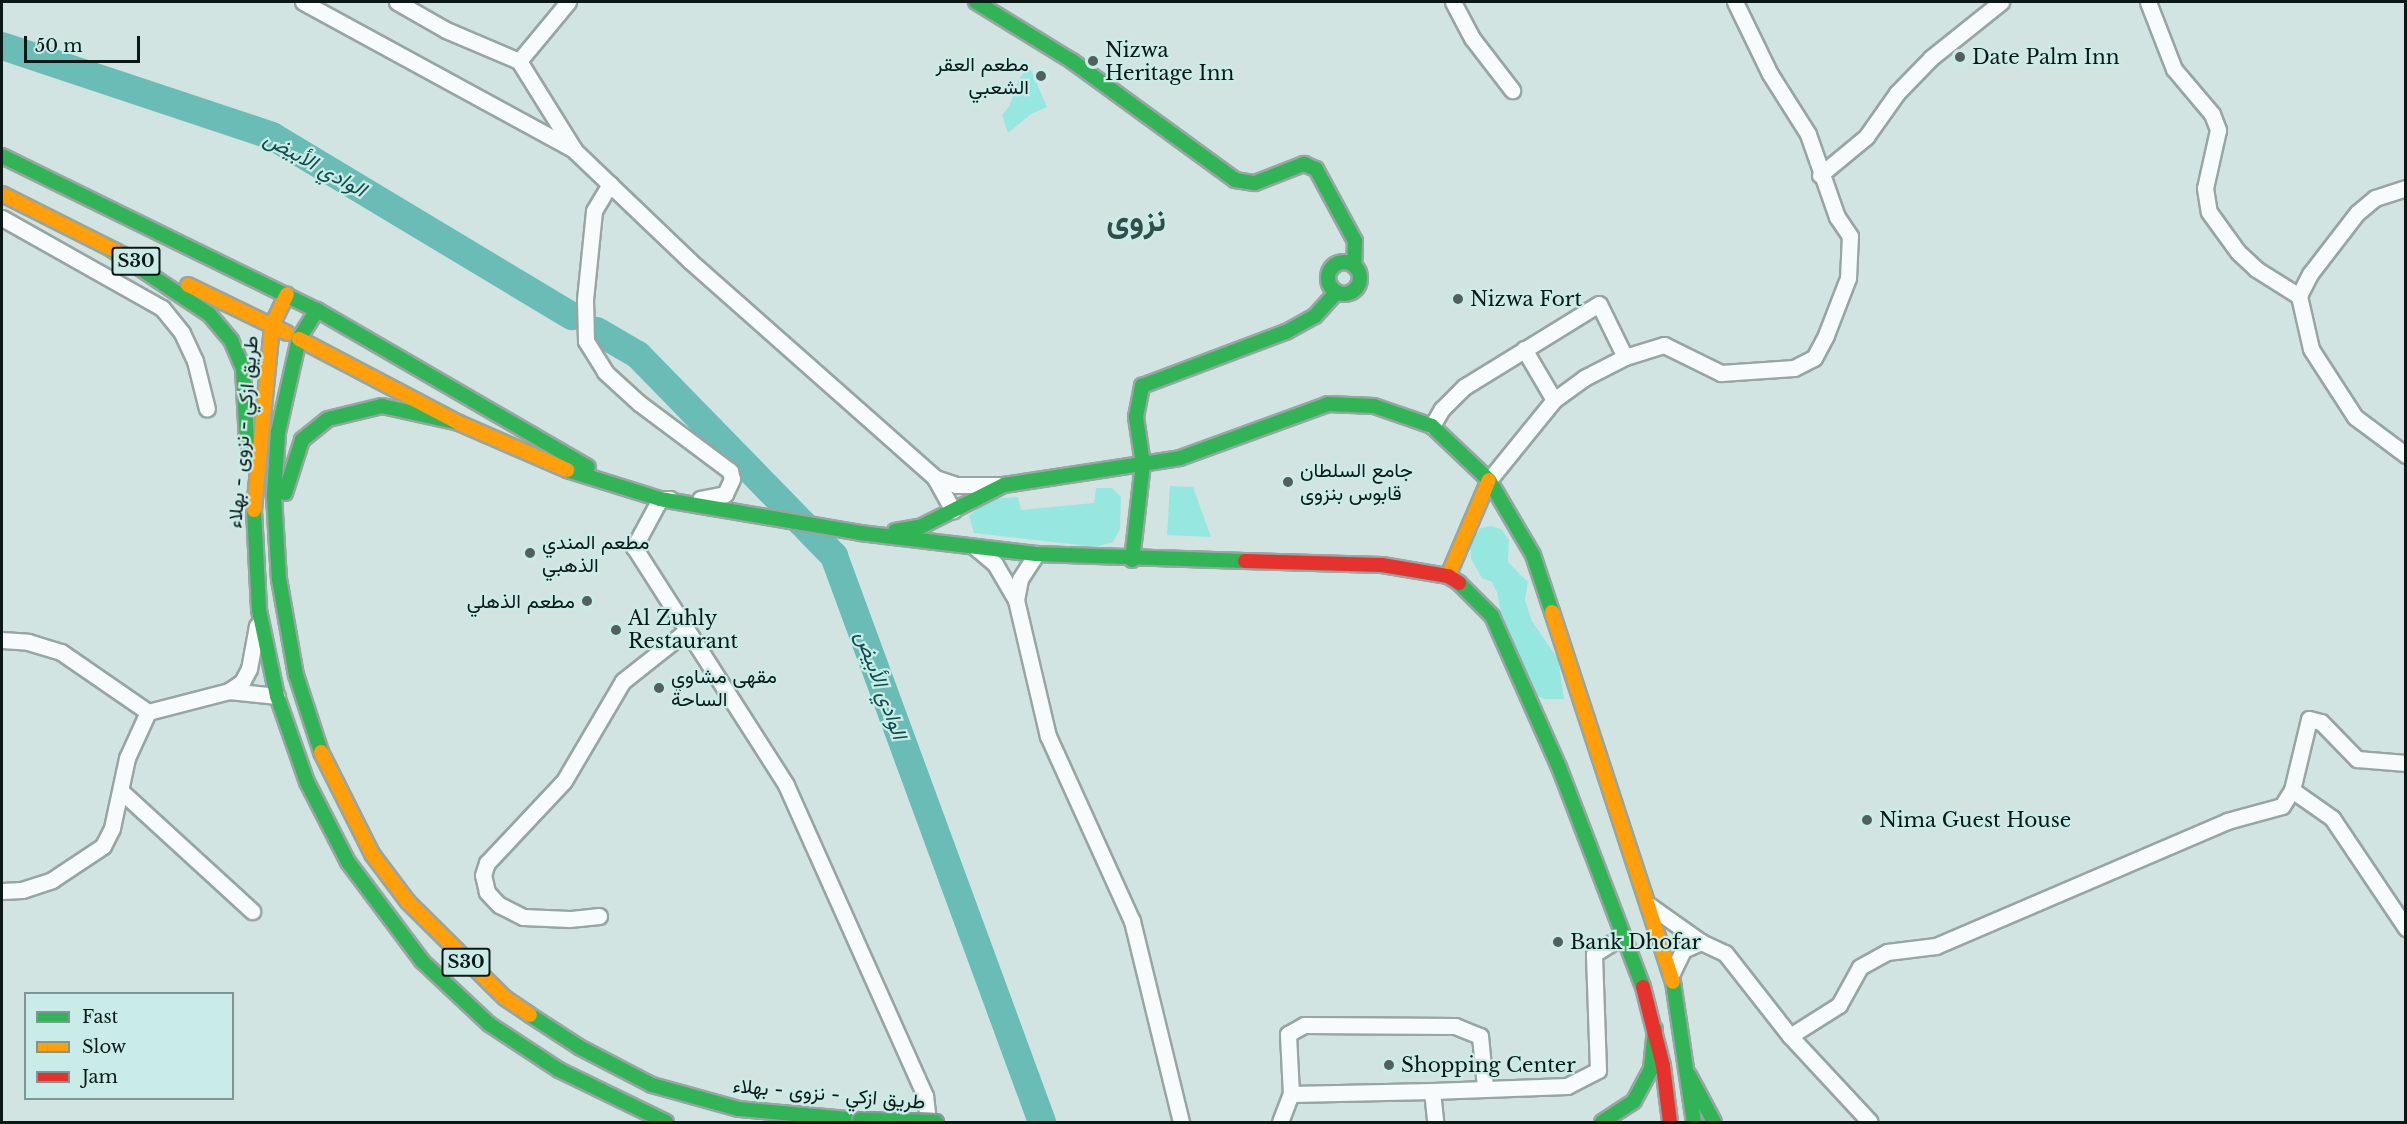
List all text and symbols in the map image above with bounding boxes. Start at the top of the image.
scale bar [27,24,142,62]
text: 50 m [35,35,83,57]
place label: Nizwa Heritage Inn [1105,38,1234,85]
place label: Date Palm Inn [1972,45,2120,69]
marker: Date Palm Inn [1953,50,1967,64]
place label: مطعم العقر الشعبي [935,52,1029,99]
marker: Nizwa Heritage Inn [1086,54,1100,68]
marker: مطعم العقر الشعبي [1034,69,1048,83]
water label: الوادي الأبيض [259,126,371,202]
district label: نزوى [1106,201,1166,239]
road number: S30 [110,246,162,276]
place label: Nizwa Fort [1470,287,1582,311]
marker: Nizwa Fort [1451,292,1465,306]
street label: طريق ازكي - نزوى - بهلاء [223,335,263,529]
place label: جامع السلطان قابوس بنزوى [1300,458,1413,505]
marker: جامع السلطان قابوس بنزوى [1281,475,1295,489]
place label: مطعم المندي الذهبي [542,530,649,577]
marker: مطعم المندي الذهبي [523,546,537,560]
place label: مطعم الذهلي [467,589,575,613]
marker: مطعم الذهلي [580,594,594,608]
place label: Al Zuhly Restaurant [628,606,738,653]
marker: Al Zuhly Restaurant [609,623,623,637]
water label: الوادي الأبيض [850,628,912,742]
place label: مقهى مشاوي الساحة [671,664,777,711]
marker: مقهى مشاوي الساحة [652,681,666,695]
place label: Nima Guest House [1879,808,2072,832]
marker: Nima Guest House [1860,813,1874,827]
place label: Bank Dhofar [1570,930,1701,954]
marker: Bank Dhofar [1551,935,1565,949]
road number: S30 [440,947,492,977]
legend [24,992,234,1100]
text: Fast [82,1006,118,1028]
text: Slow [82,1036,126,1058]
place label: Shopping Center [1401,1053,1576,1077]
marker: Shopping Center [1382,1058,1396,1072]
text: Jam [82,1066,118,1088]
street label: طريق ازكي - نزوى - بهلاء [732,1074,926,1114]

